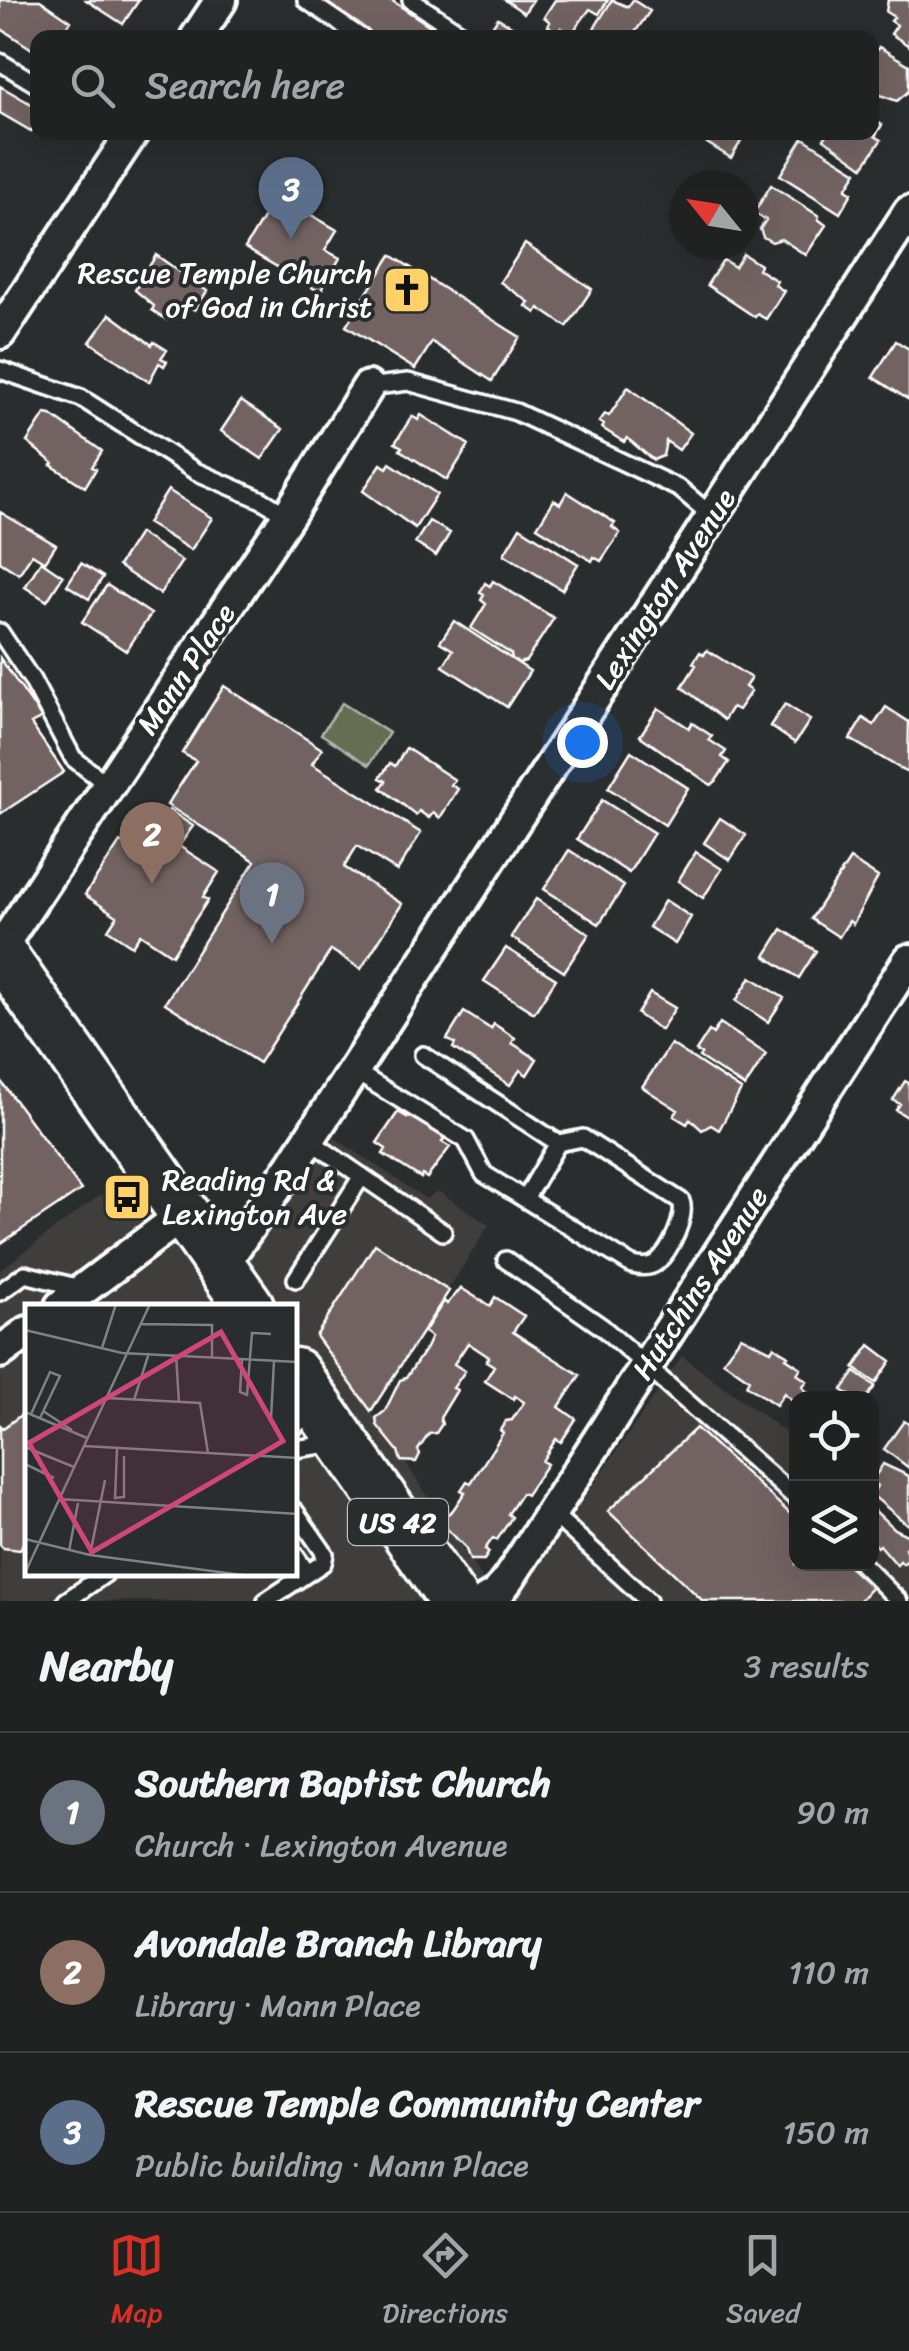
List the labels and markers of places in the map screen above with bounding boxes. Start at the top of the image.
pin: 3 [258,156,324,239]
place label: Rescue Temple Church of God in Christ [78,246,372,334]
church icon: Rescue Temple Church of God in Christ [381,264,433,316]
pin: 2 [120,802,184,884]
pin: 1 [240,862,304,944]
place label: Reading Rd & Lexington Ave [162,1153,347,1241]
bus stop icon: Reading Rd & Lexington Ave [101,1171,153,1223]

